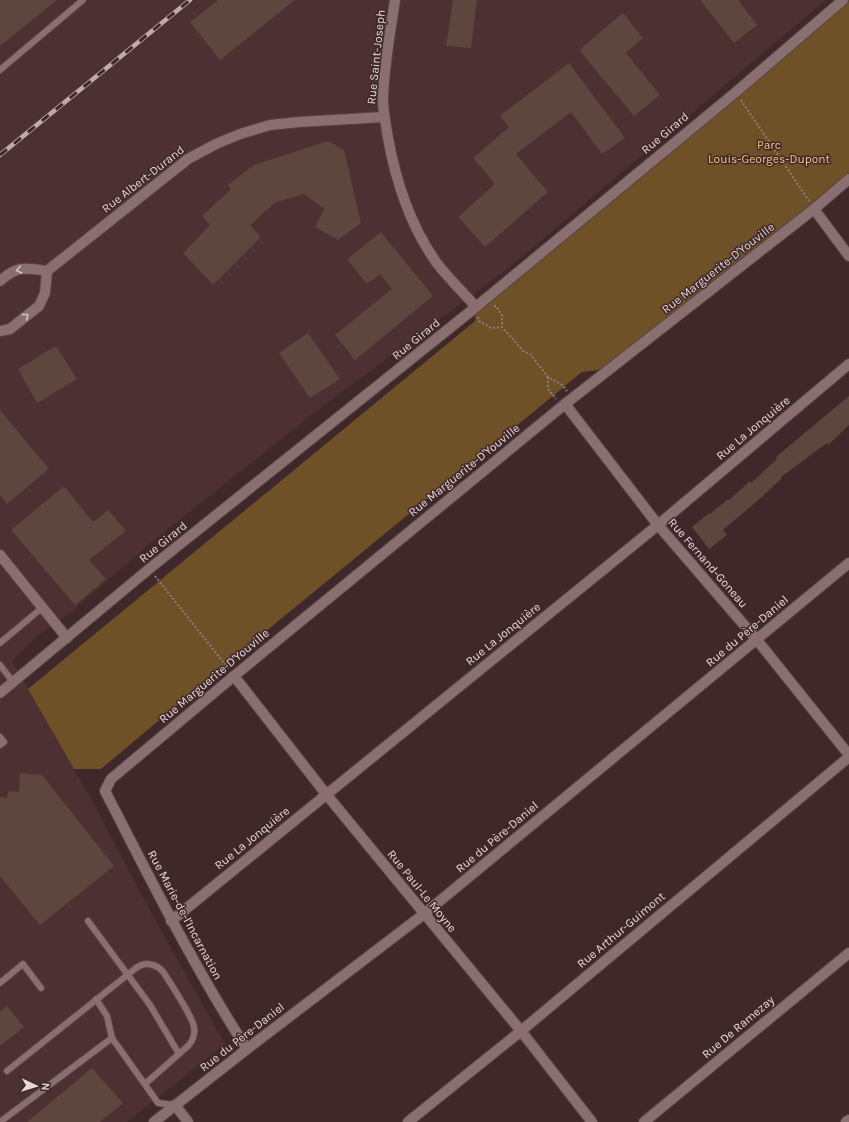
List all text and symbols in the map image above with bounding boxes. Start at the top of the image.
street label: Rue Saint-Joseph [364,9,388,105]
street label: Rue Girard [639,109,691,157]
park label: Parc Louis-Georges-Dupont [708,138,830,166]
street label: Rue Albert-Durand [99,142,187,216]
street label: Rue Marguerite-D'Youville [659,220,777,316]
one-way arrow [16,265,22,273]
one-way arrow [21,314,29,321]
street label: Rue Girard [389,316,443,362]
street label: Rue La Jonquière [713,393,793,463]
street label: Rue Marguerite-D'Youville [406,421,522,519]
street label: Rue Fernand-Goneau [665,515,751,611]
street label: Rue Girard [136,519,190,565]
street label: Rue du Père-Daniel [703,592,791,670]
street label: Rue La Jonquière [463,600,543,668]
street label: Rue Marguerite-D'Youville [156,626,272,726]
street label: Rue du Père-Daniel [453,798,541,876]
street label: Rue La Jonquière [212,804,292,872]
street label: Rue Paul-Le Moyne [384,847,460,935]
street label: Rue Marie-de-l'Incarnation [145,848,225,982]
street label: Rue Arthur-Guimont [574,889,668,971]
street label: Rue De Ramezay [699,993,777,1061]
street label: Rue du Père-Daniel [197,1000,287,1074]
north arrow [16,1066,56,1106]
text: N [39,1082,52,1091]

